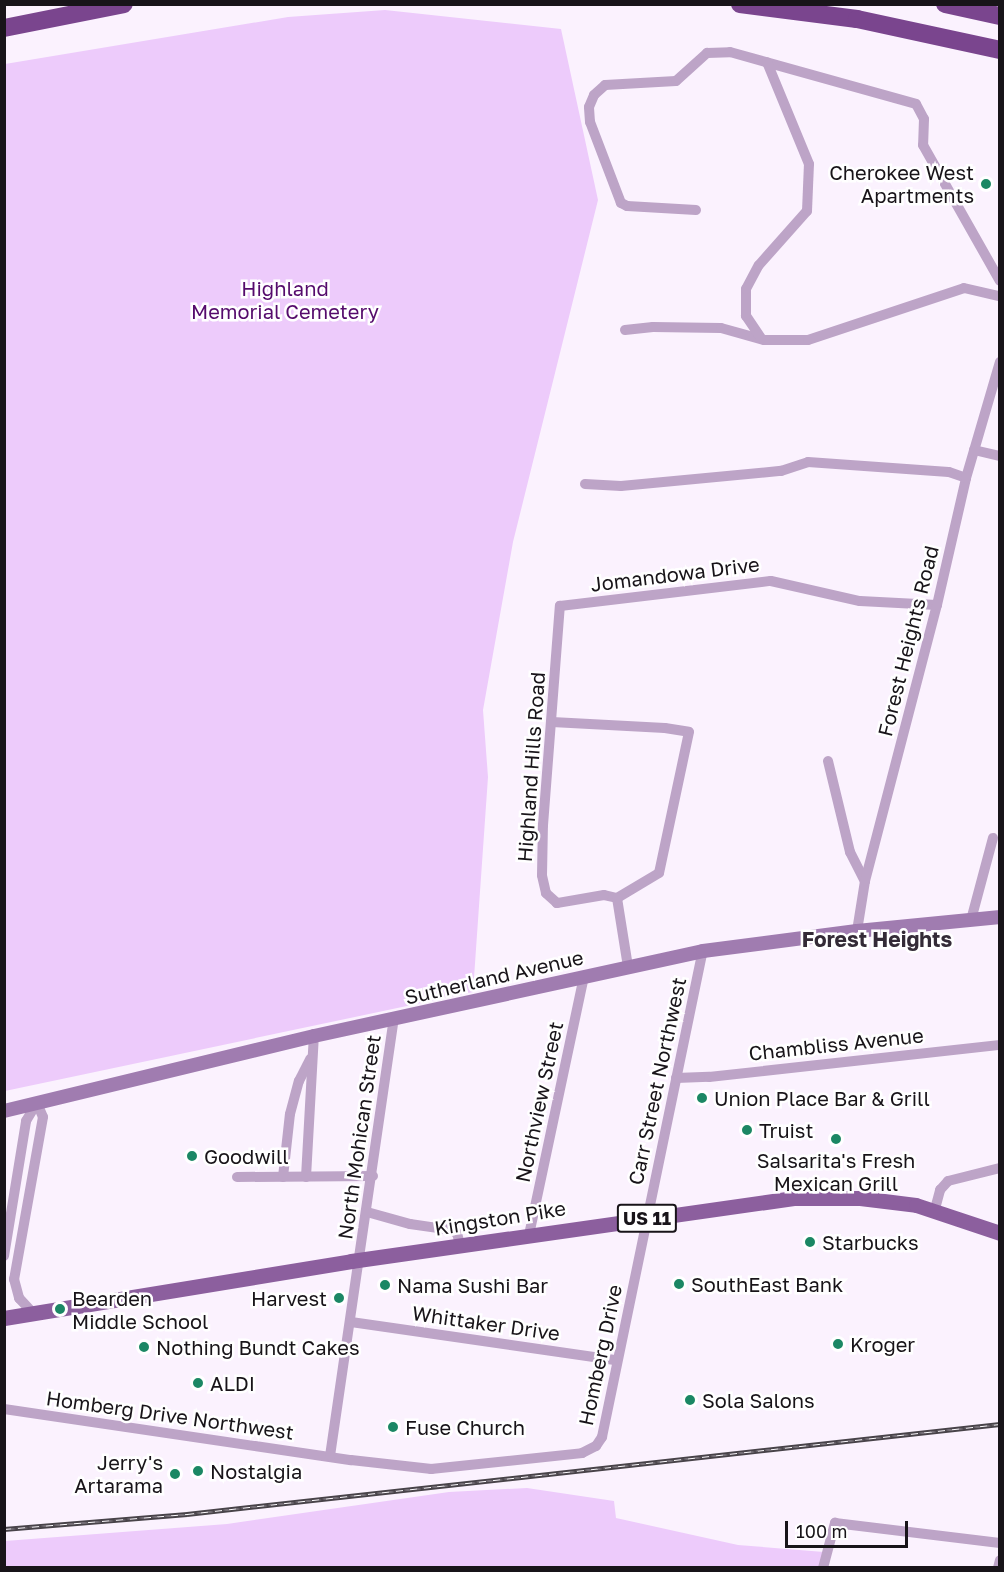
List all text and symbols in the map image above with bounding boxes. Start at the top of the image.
place label: Cherokee West Apartments [829,160,974,207]
marker: Cherokee West Apartments [979,177,993,191]
park label: Highland Memorial Cemetery [191,277,379,324]
street label: Forest Heights Road [873,543,943,739]
street label: Jomandowa Drive [589,552,761,596]
street label: Highland Hills Road [512,671,550,863]
district label: Forest Heights [802,926,952,952]
street label: Sutherland Avenue [402,945,586,1009]
street label: Carr Street Northwest [623,975,691,1187]
street label: Northview Street [510,1019,568,1185]
street label: Chambliss Avenue [747,1023,925,1065]
street label: North Mohican Street [333,1033,385,1241]
place label: Union Place Bar & Grill [714,1086,930,1110]
marker: Union Place Bar & Grill [695,1091,709,1105]
place label: Truist [759,1118,813,1142]
marker: Truist [740,1123,754,1137]
marker: Salsarita's Fresh Mexican Grill [829,1132,843,1146]
place label: Goodwill [204,1144,289,1168]
place label: Salsarita's Fresh Mexican Grill [757,1148,915,1195]
marker: Goodwill [185,1149,199,1163]
street label: Kingston Pike [433,1196,567,1240]
road number: US 11 [616,1203,678,1233]
place label: Starbucks [822,1230,919,1254]
marker: Starbucks [803,1235,817,1249]
place label: SouthEast Bank [691,1272,843,1296]
place label: Nama Sushi Bar [397,1273,548,1297]
marker: SouthEast Bank [672,1277,686,1291]
marker: Nama Sushi Bar [378,1278,392,1292]
street label: Homberg Drive [573,1282,627,1428]
place label: Bearden Middle School [72,1286,208,1333]
place label: Harvest [251,1286,327,1310]
marker: Harvest [332,1291,346,1305]
street label: Whittaker Drive [411,1301,561,1345]
marker: Bearden Middle School [53,1302,67,1316]
place label: Kroger [850,1332,915,1356]
place label: Nothing Bundt Cakes [156,1335,360,1359]
marker: Kroger [831,1337,845,1351]
marker: Nothing Bundt Cakes [137,1340,151,1354]
place label: ALDI [210,1371,255,1395]
marker: ALDI [191,1376,205,1390]
street label: Homberg Drive Northwest [45,1386,295,1444]
place label: Sola Salons [702,1388,815,1412]
marker: Sola Salons [683,1393,697,1407]
place label: Fuse Church [405,1415,525,1439]
marker: Fuse Church [386,1420,400,1434]
place label: Jerry's Artarama [74,1450,163,1497]
place label: Nostalgia [210,1459,302,1483]
marker: Nostalgia [191,1464,205,1478]
marker: Jerry's Artarama [168,1467,182,1481]
scale bar [788,1509,911,1547]
text: 100 m [796,1520,847,1542]

